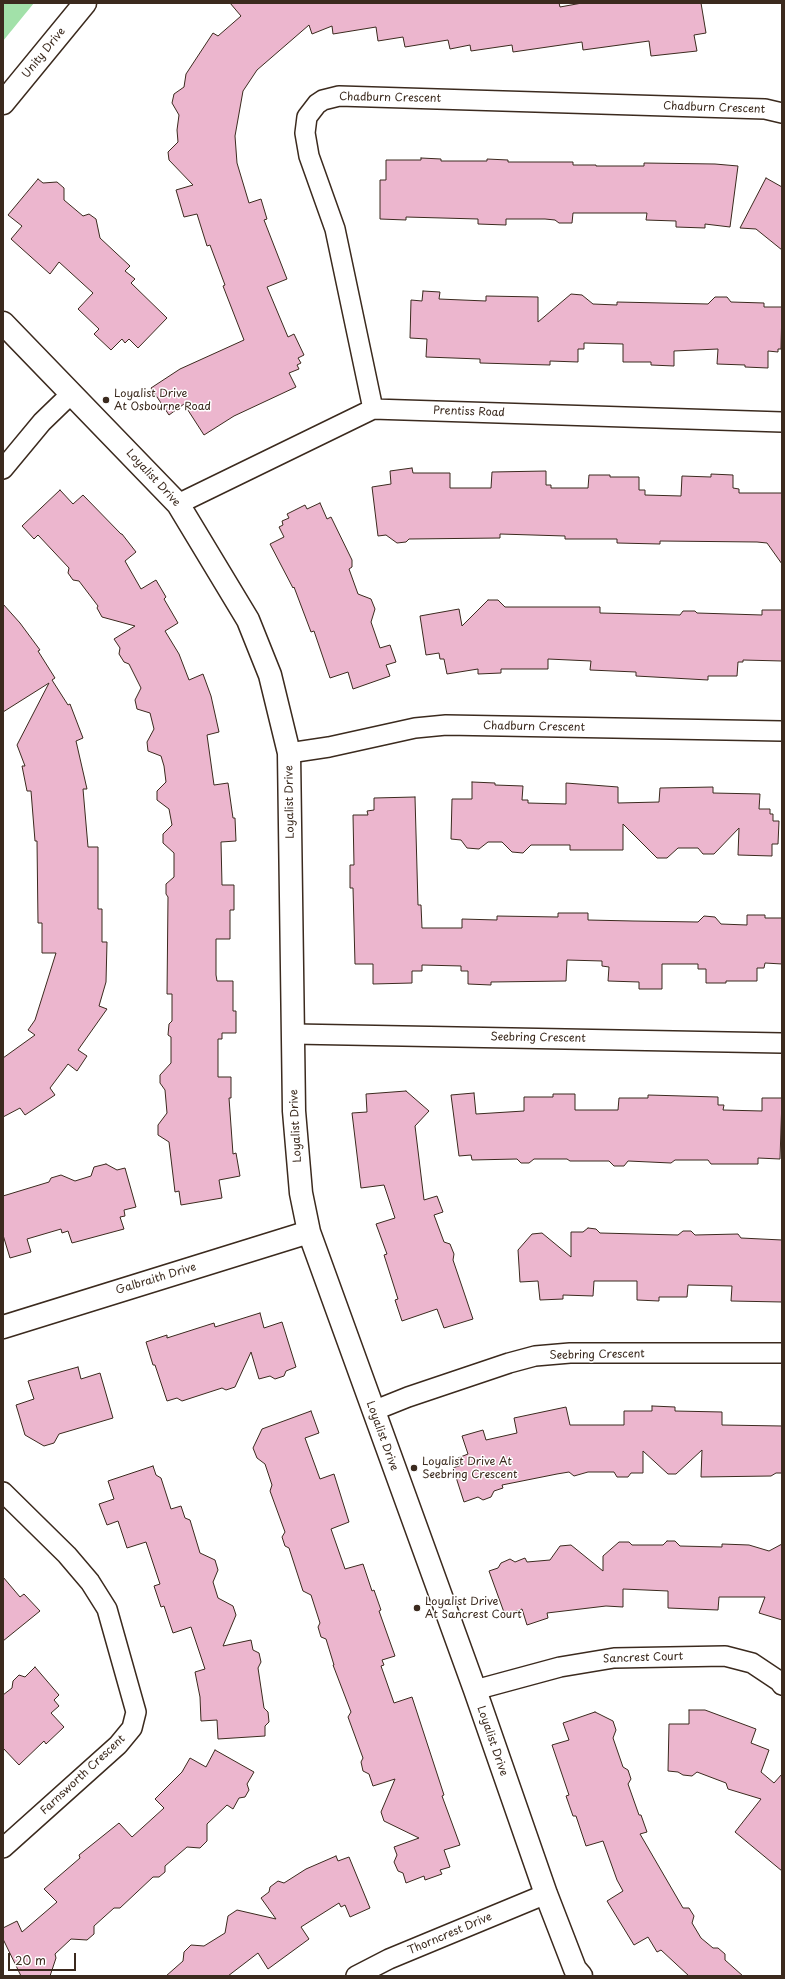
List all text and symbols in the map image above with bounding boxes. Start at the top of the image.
street label: Unity Drive [20,25,68,81]
street label: Chadburn Crescent [339,91,441,105]
street label: Chadburn Crescent [663,100,765,116]
place label: Loyalist Drive At Osbourne Road [114,387,211,413]
marker: Loyalist Drive At Osbourne Road [101,395,111,405]
street label: Prentiss Road [433,404,505,420]
street label: Loyalist Drive [123,447,183,509]
street label: Chadburn Crescent [483,720,585,734]
street label: Loyalist Drive [283,765,297,839]
street label: Seebring Crescent [490,1031,586,1045]
street label: Loyalist Drive [287,1089,305,1163]
street label: Galbraith Drive [114,1260,198,1298]
street label: Seebring Crescent [549,1348,645,1362]
street label: Loyalist Drive [363,1399,401,1473]
place label: Loyalist Drive At Seebring Crescent [422,1455,518,1481]
marker: Loyalist Drive At Seebring Crescent [409,1463,419,1473]
place label: Loyalist Drive At Sancrest Court [425,1595,522,1621]
marker: Loyalist Drive At Sancrest Court [412,1603,422,1613]
street label: Sancrest Court [603,1650,683,1666]
street label: Loyalist Drive [474,1704,510,1778]
street label: Farnsworth Crescent [38,1732,128,1818]
street label: Thorncrest Drive [406,1910,494,1958]
scale bar [10,1945,78,1971]
text: 20 m [15,1951,46,1969]

